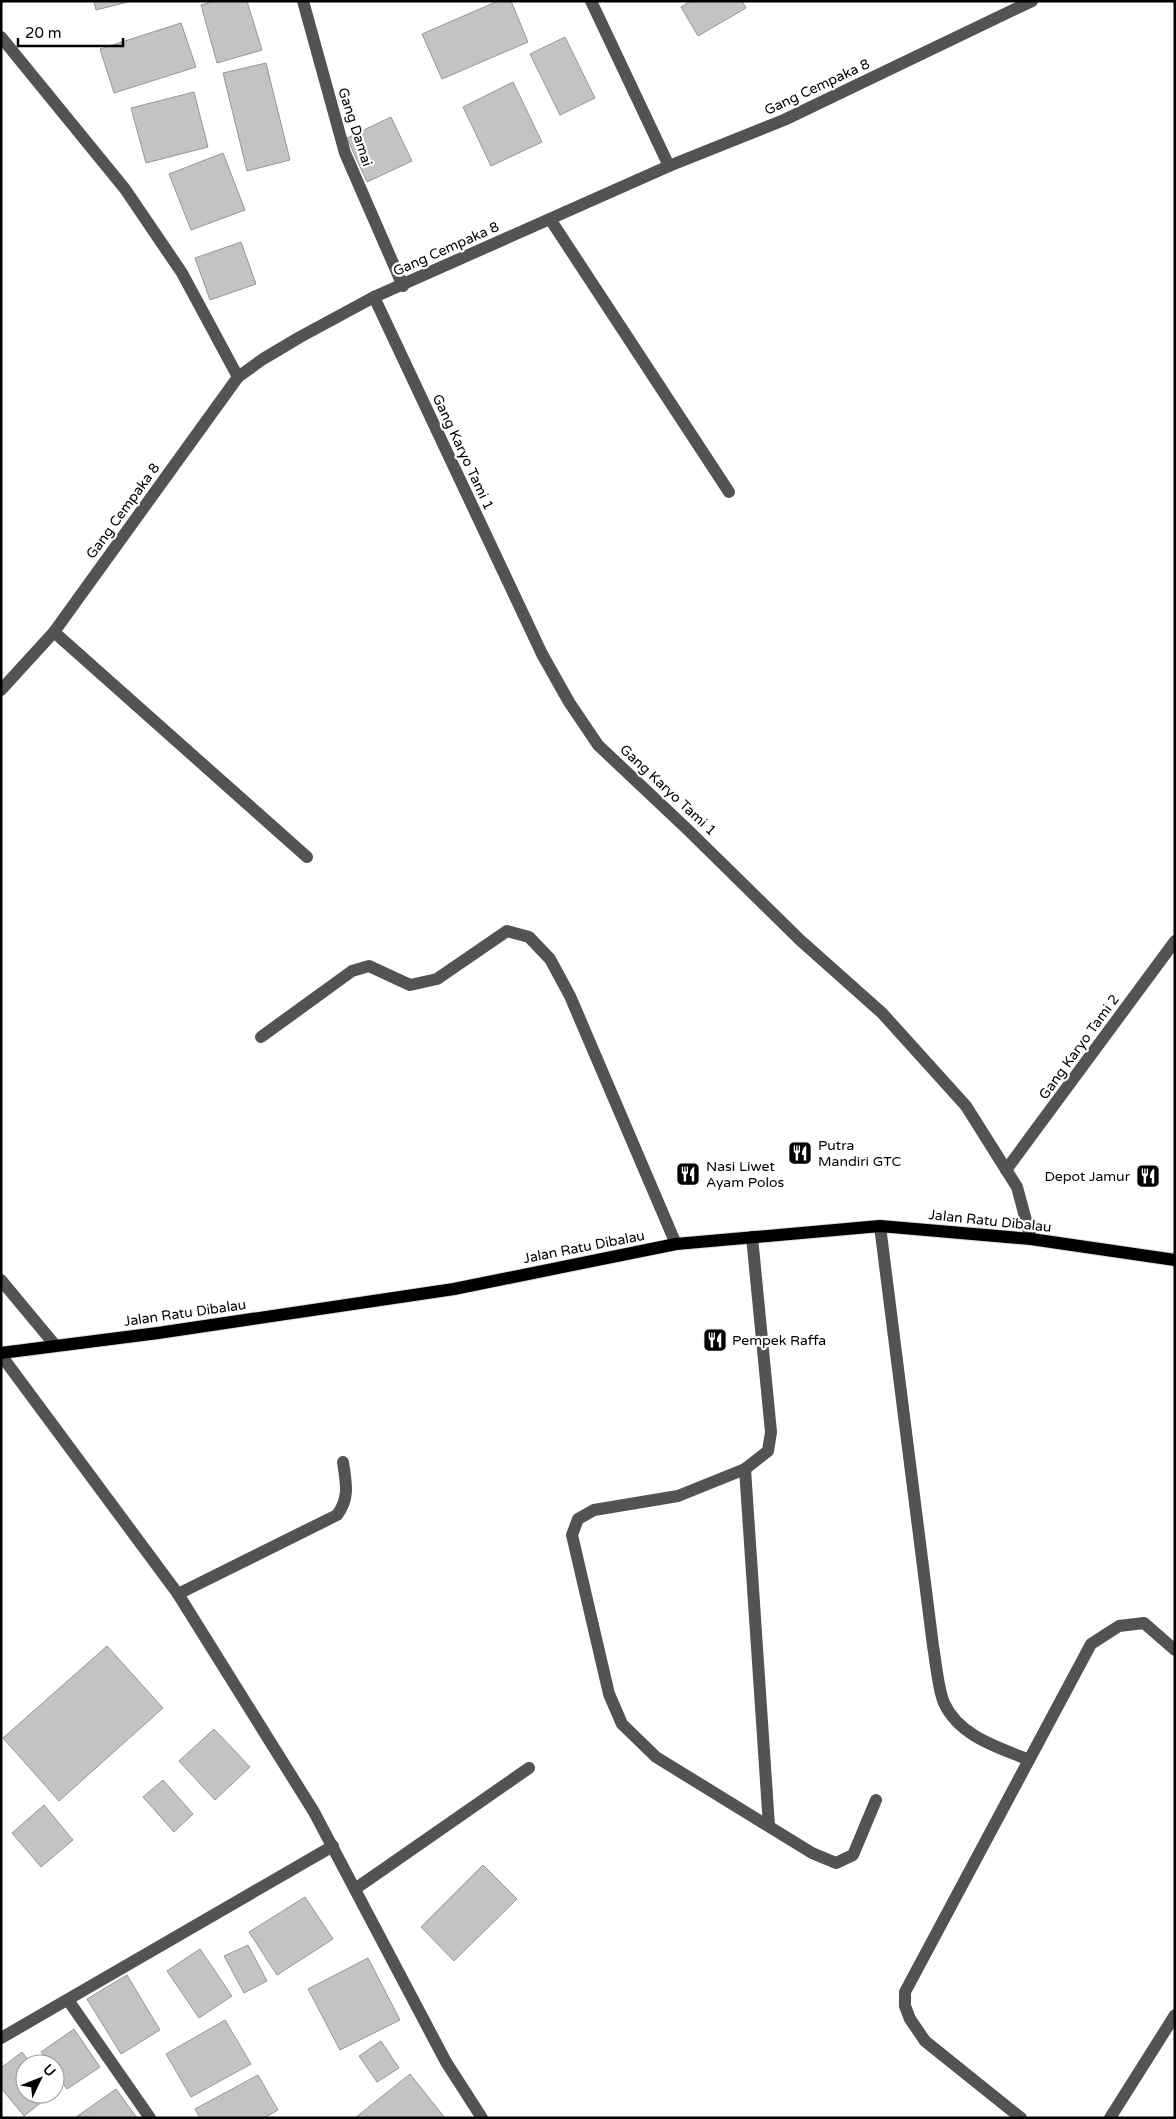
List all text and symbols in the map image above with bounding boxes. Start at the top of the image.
scale bar [18,15,122,47]
text: 20 m [25,24,62,42]
street label: Gang Cempaka 8 [762,55,873,119]
street label: Gang Damai [334,85,376,169]
street label: Gang Cempaka 8 [390,218,502,280]
street label: Gang Karyo Tami 1 [429,391,497,513]
street label: Gang Cempaka 8 [83,460,164,562]
street label: Gang Karyo Tami 1 [616,741,720,839]
street label: Gang Karyo Tami 2 [1035,991,1123,1103]
place label: Putra Mandiri GTC [818,1137,902,1170]
restaurant icon: Putra Mandiri GTC [787,1140,813,1166]
place label: Nasi Liwet Ayam Polos [706,1158,784,1191]
restaurant icon: Nasi Liwet Ayam Polos [675,1161,701,1187]
restaurant icon: Depot Jamur [1135,1163,1161,1189]
place label: Depot Jamur [1044,1168,1131,1185]
street label: Jalan Ratu Dibalau [928,1206,1052,1236]
street label: Jalan Ratu Dibalau [522,1227,646,1267]
street label: Jalan Ratu Dibalau [123,1296,247,1330]
restaurant icon: Pempek Raffa [702,1327,728,1353]
place label: Pempek Raffa [732,1332,826,1349]
north arrow [15,2054,65,2104]
text: U [39,2061,59,2080]

